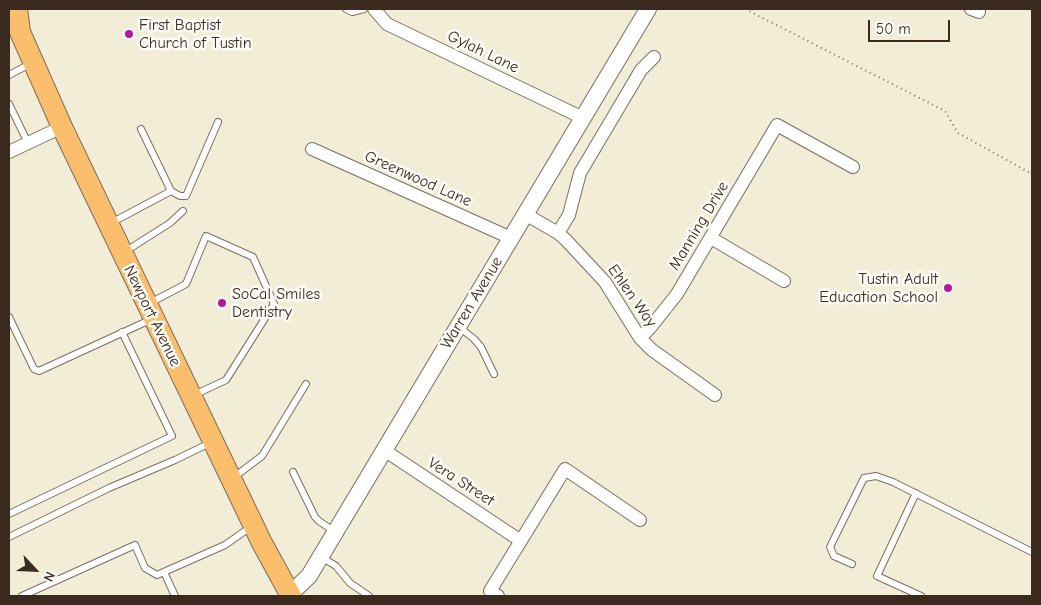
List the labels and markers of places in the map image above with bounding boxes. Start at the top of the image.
place label: First Baptist Church of Tustin [139,15,252,53]
marker: First Baptist Church of Tustin [123,28,135,40]
place label: Tustin Adult Education School [819,269,938,307]
marker: Tustin Adult Education School [942,282,954,294]
place label: SoCal Smiles Dentistry [232,284,320,322]
marker: SoCal Smiles Dentistry [216,297,228,309]

